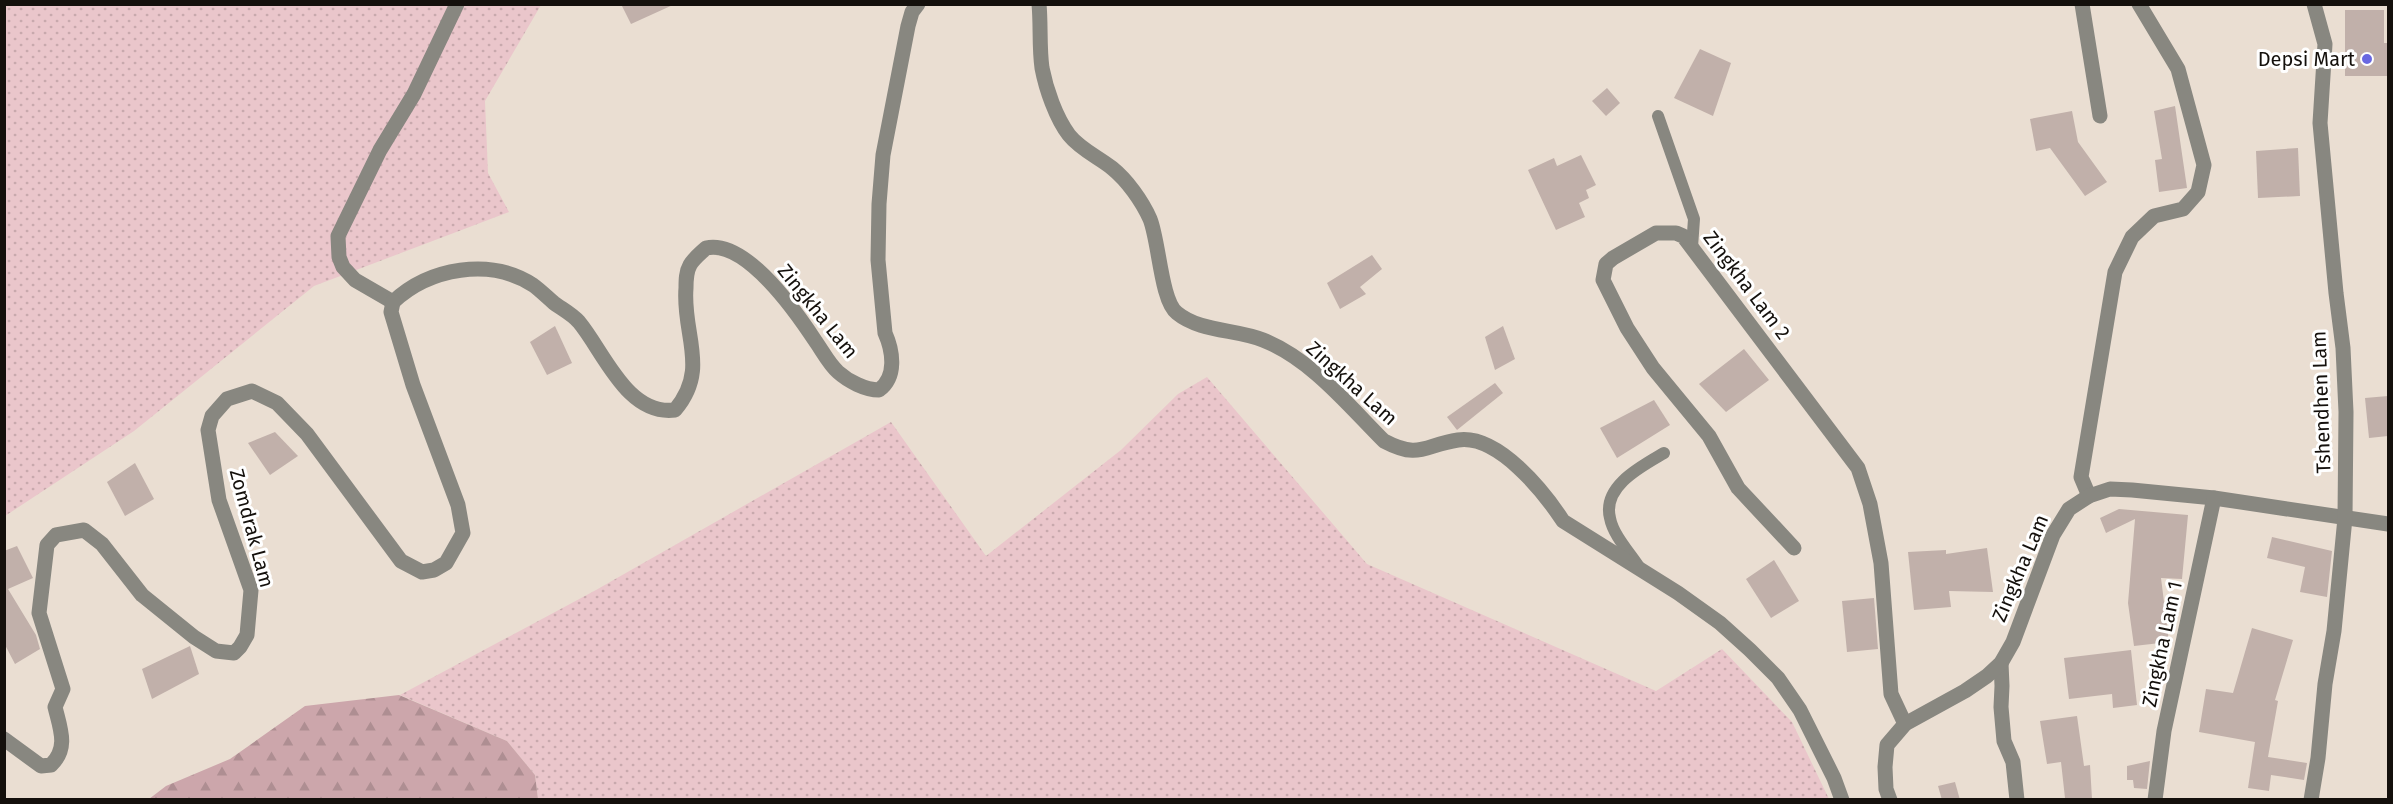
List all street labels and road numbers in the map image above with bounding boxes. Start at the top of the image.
street label: Zingkha Lam 2 [1699,226,1795,344]
street label: Zingkha Lam [773,259,863,363]
street label: Tshendhen Lam [2307,330,2335,474]
street label: Zingkha Lam [1302,336,1402,430]
street label: Zomdrak Lam [225,466,279,590]
street label: Zingkha Lam [1987,511,2053,625]
street label: Zingkha Lam 1 [2137,579,2187,709]

